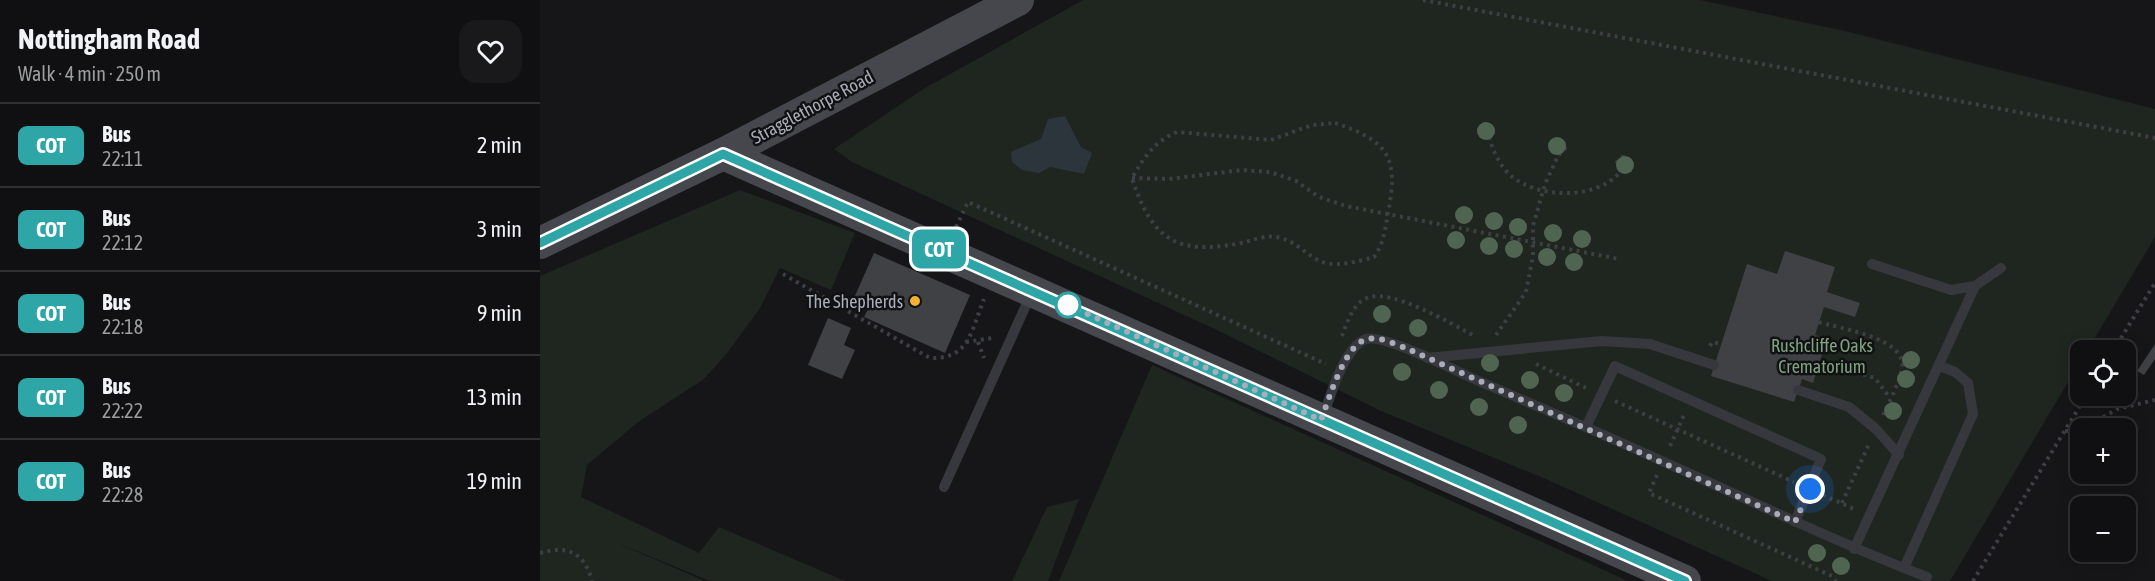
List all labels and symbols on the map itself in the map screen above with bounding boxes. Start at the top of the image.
street label: Stragglethorpe Road [747,66,877,148]
line badge: COT [904,230,974,268]
place label: The Shepherds [806,291,903,312]
unlabelled marker [1055,292,1081,318]
marker: The Shepherds [908,294,922,308]
park label: Rushcliffe Oaks Crematorium [1771,335,1873,377]
your location [1795,474,1825,504]

